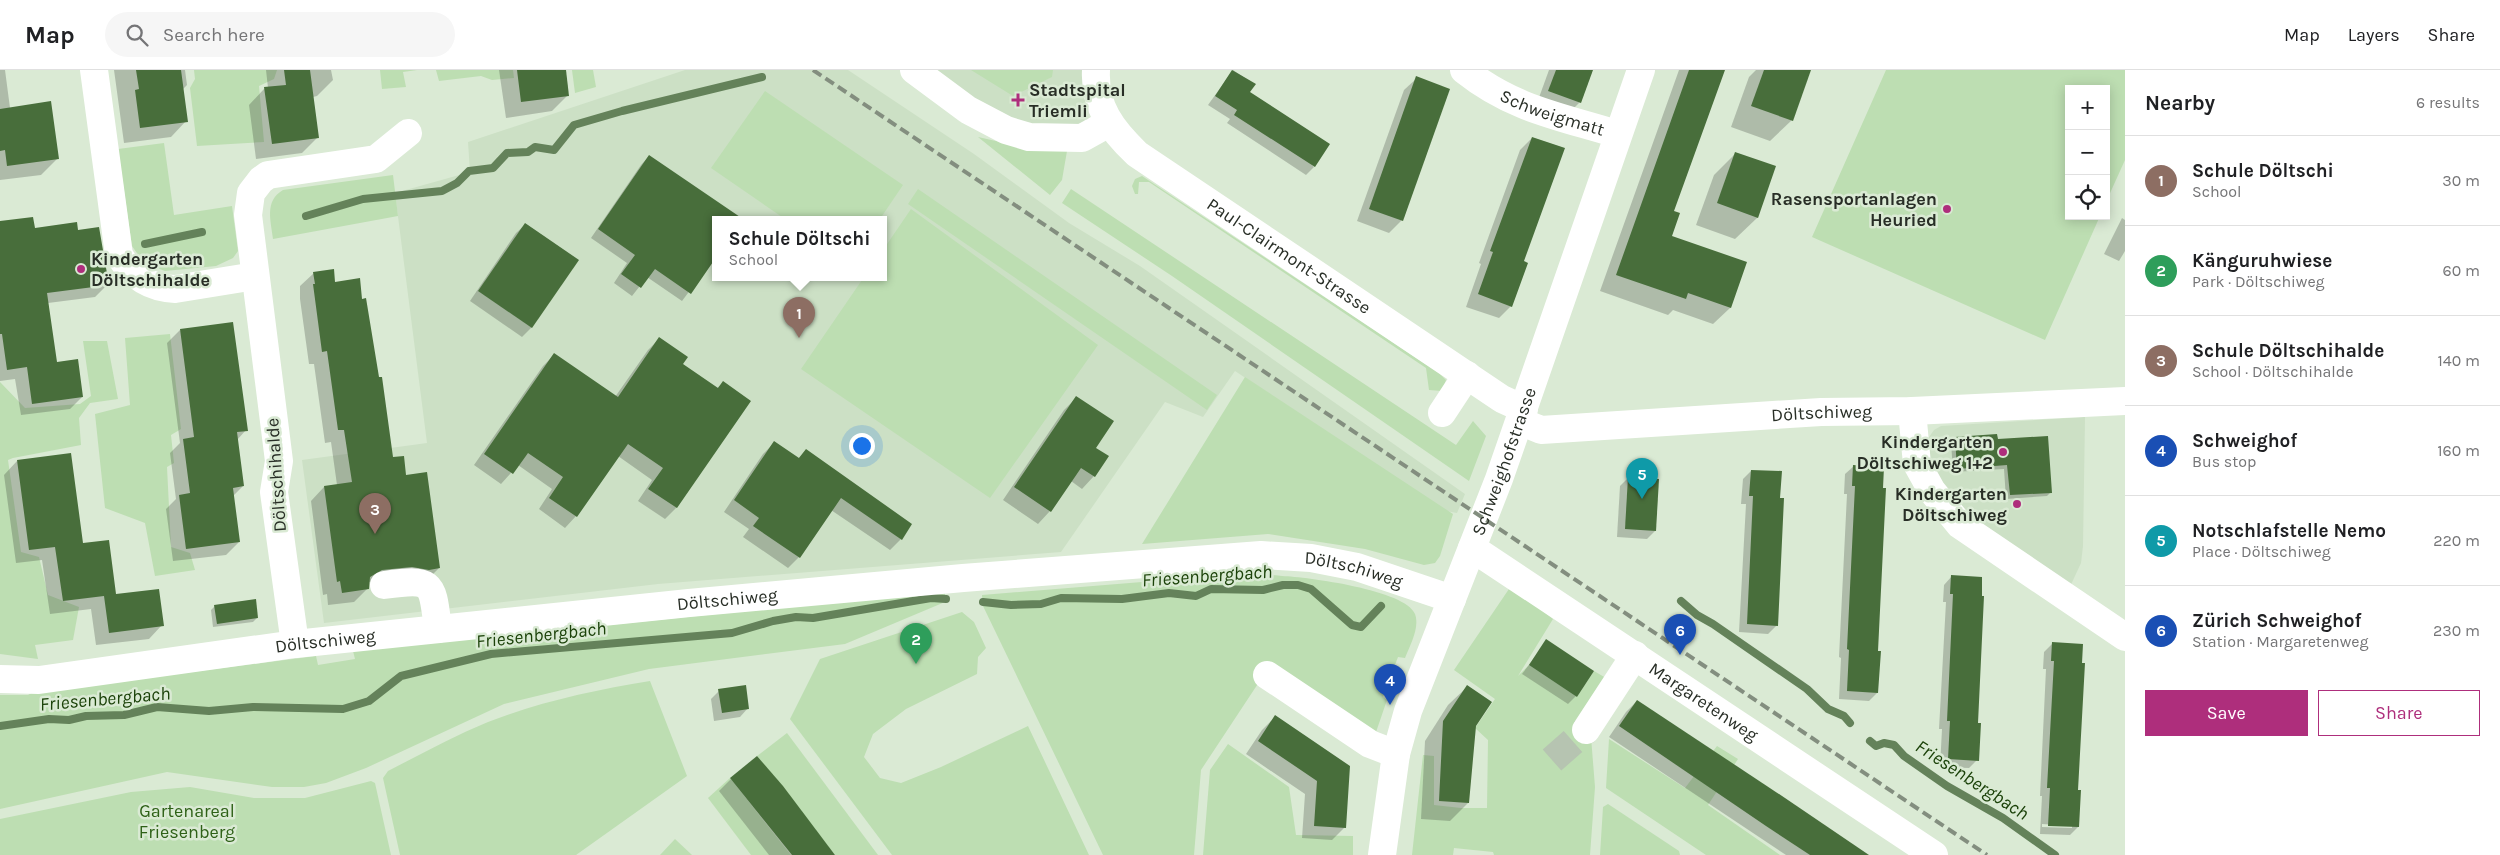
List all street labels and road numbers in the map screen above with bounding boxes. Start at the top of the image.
street label: Schweigmatt [1496,85,1607,141]
street label: Paul-Clairmont-Strasse [1203,193,1375,319]
street label: Schweighofstrasse [1467,384,1541,539]
street label: Döltschiweg [1770,400,1872,426]
street label: Döltschihalde [261,417,291,533]
street label: Döltschiweg [1304,547,1406,593]
street label: Döltschiweg [676,584,778,615]
street label: Döltschiweg [274,625,377,658]
street label: Margaretenweg [1645,658,1762,746]

